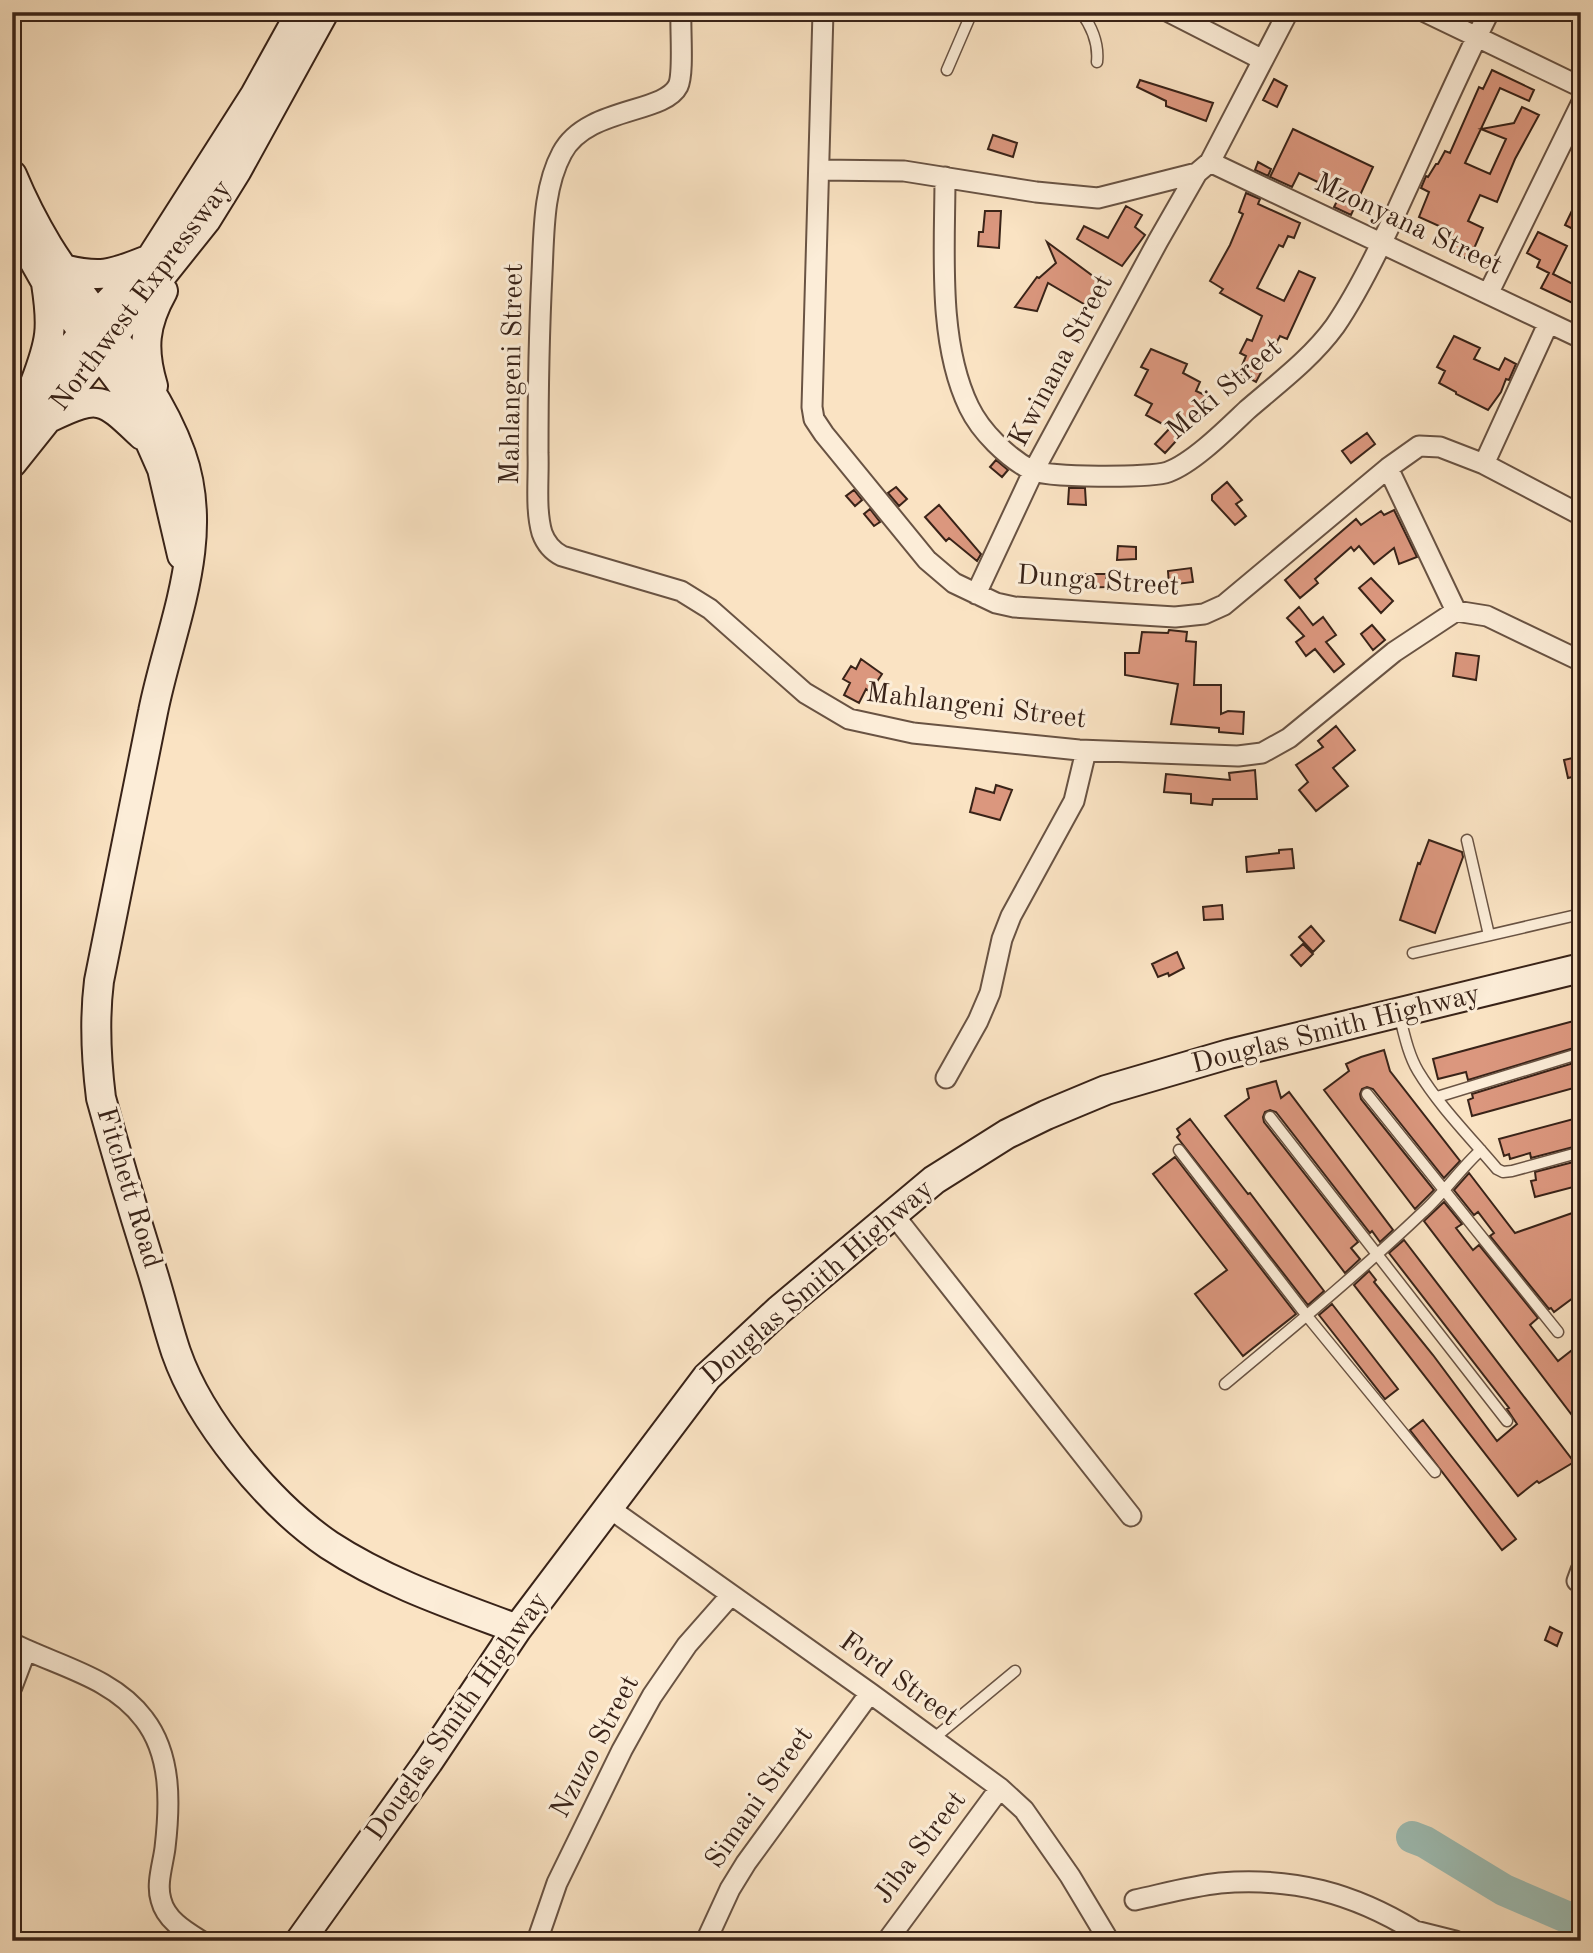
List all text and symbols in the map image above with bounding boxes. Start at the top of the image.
street label: Mzonyana Street [1310,169,1506,281]
street label: Northwest Expressway [46,175,238,417]
street label: Mahlangeni Street [497,263,529,485]
street label: Kwinana Street [1005,270,1119,452]
street label: Meki Street [1162,334,1288,446]
street label: Dunga Street [1016,562,1180,602]
street label: Mahlangeni Street [864,680,1088,734]
street label: Douglas Smith Highway [1189,981,1483,1079]
street label: Fitchett Road [90,1104,166,1272]
street label: Douglas Smith Highway [697,1175,939,1391]
street label: Douglas Smith Highway [362,1588,555,1846]
street label: Ford Street [834,1628,962,1732]
street label: Nzuzo Street [547,1671,645,1823]
street label: Simani Street [701,1722,819,1874]
street label: Jiba Street [870,1787,972,1909]

